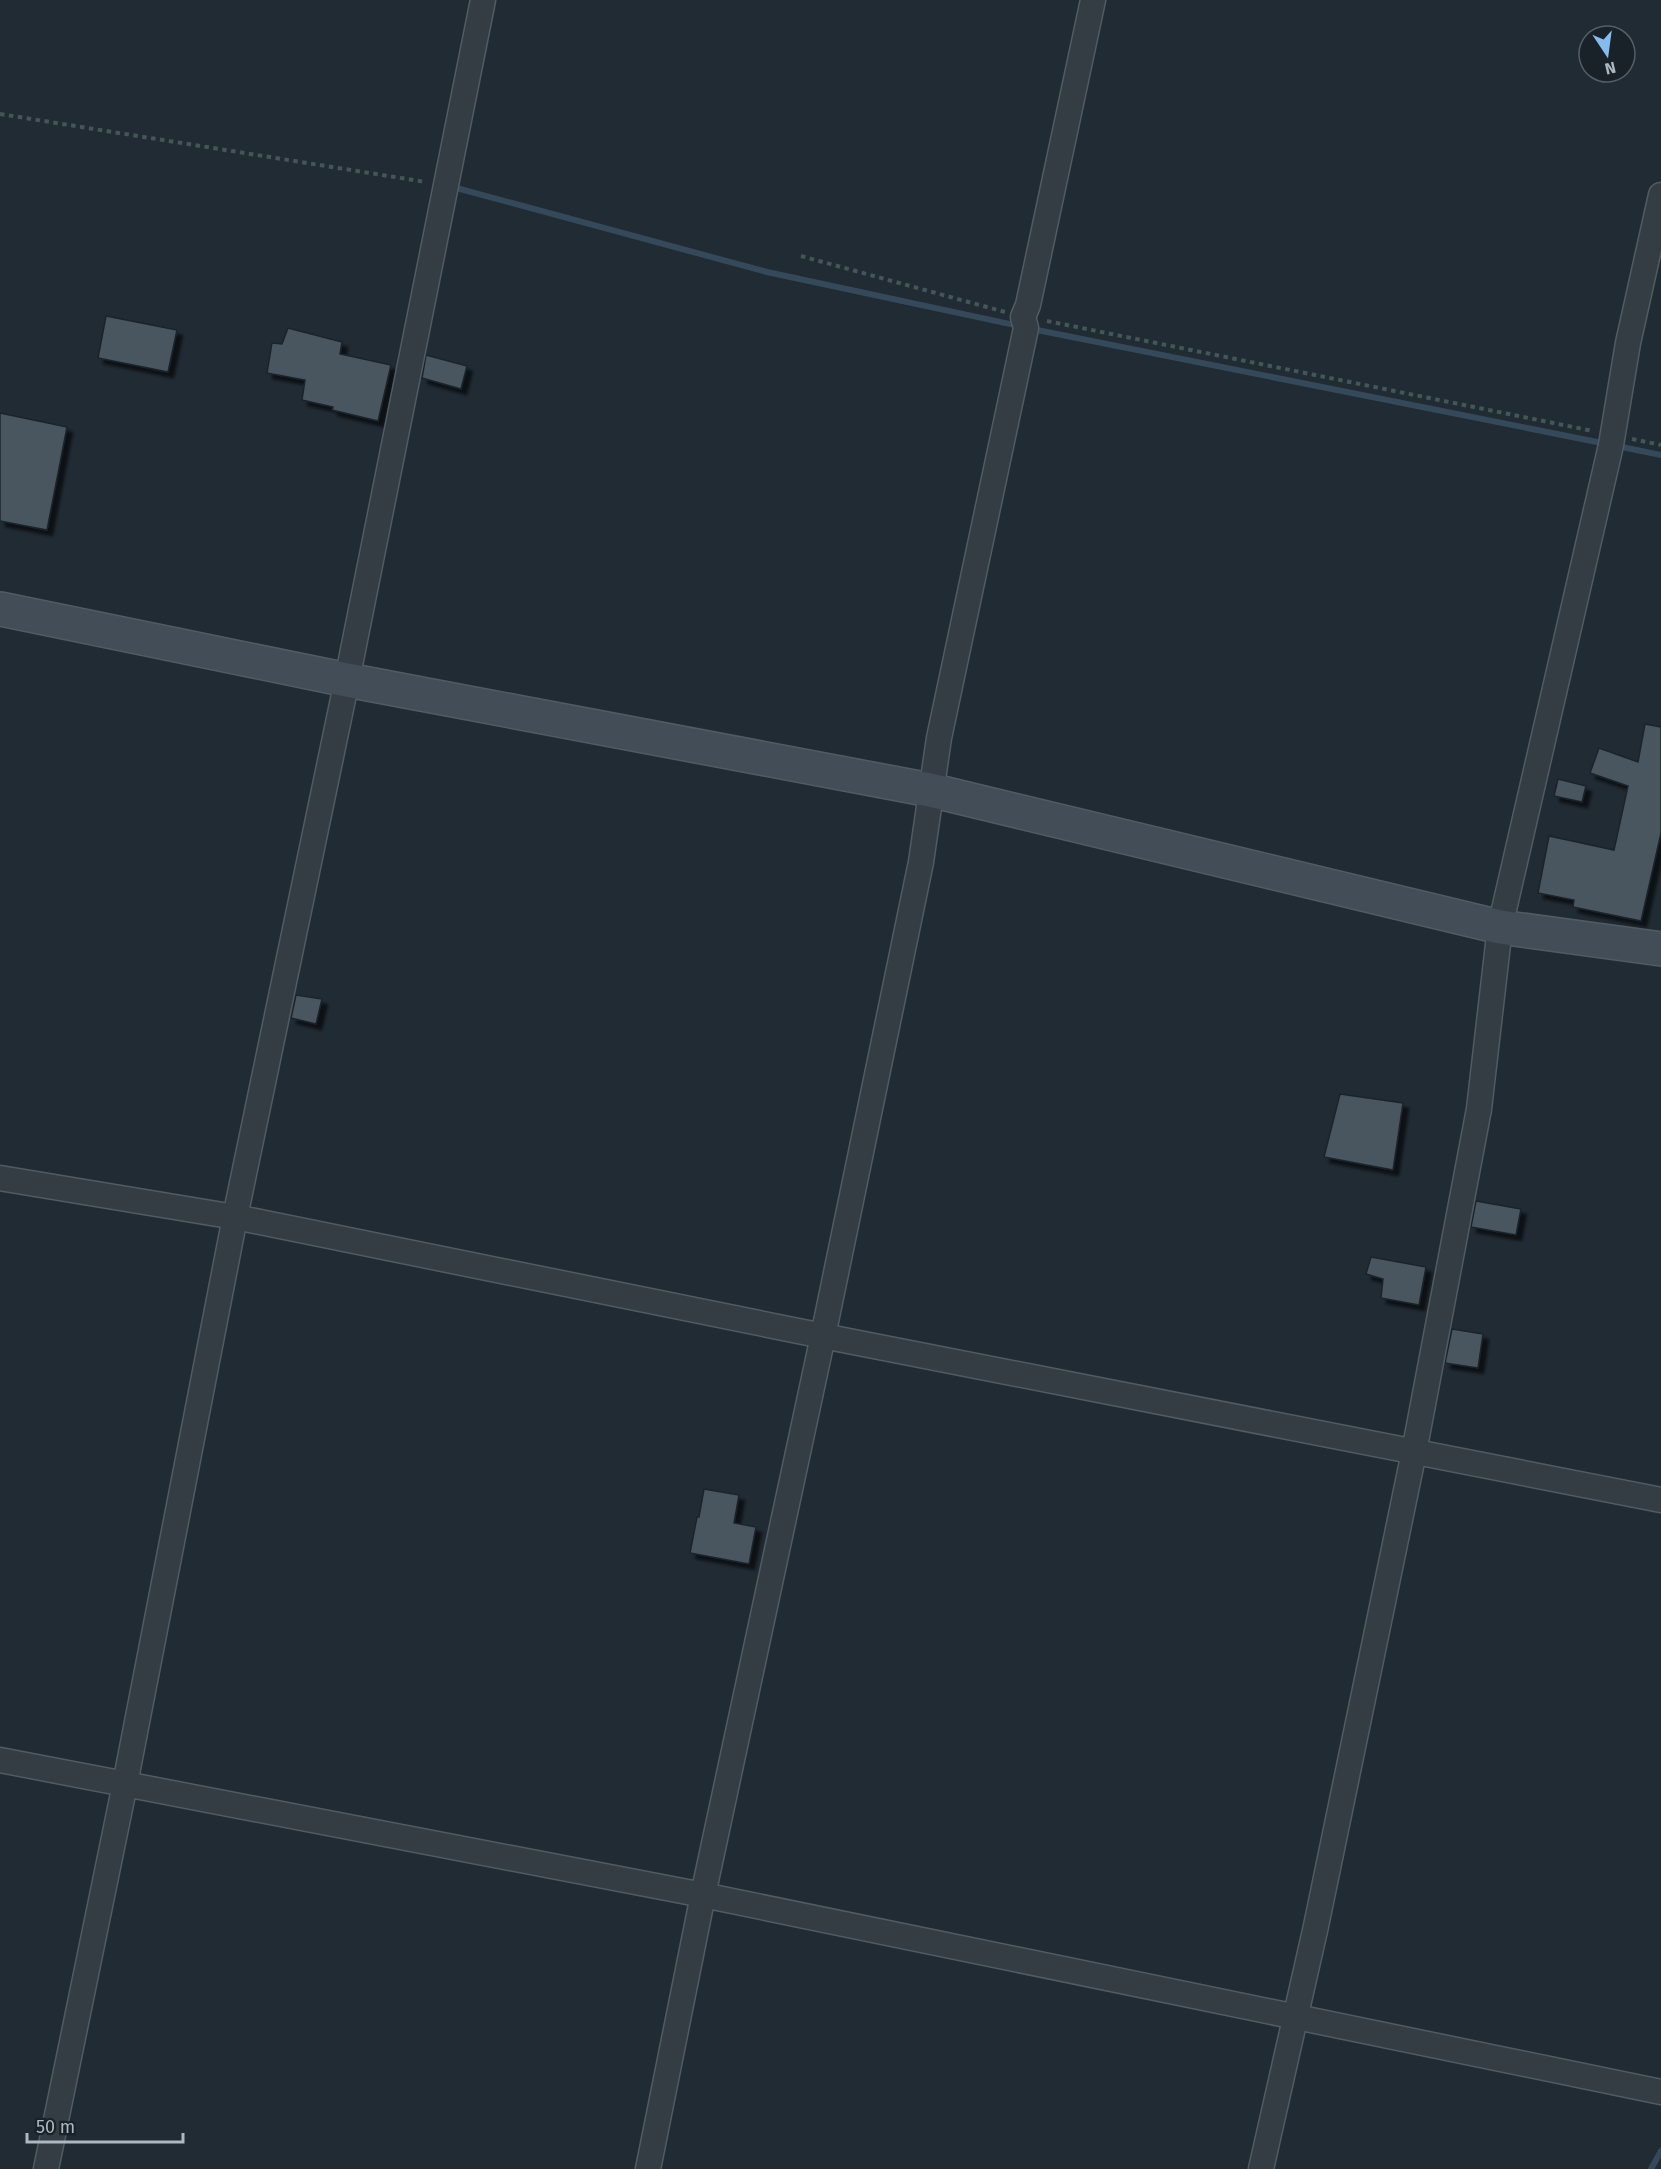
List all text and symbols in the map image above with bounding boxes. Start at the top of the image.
north arrow [1577,24,1637,84]
text: N [1603,58,1618,79]
scale bar [27,2106,183,2144]
text: 50 m [36,2116,75,2138]

